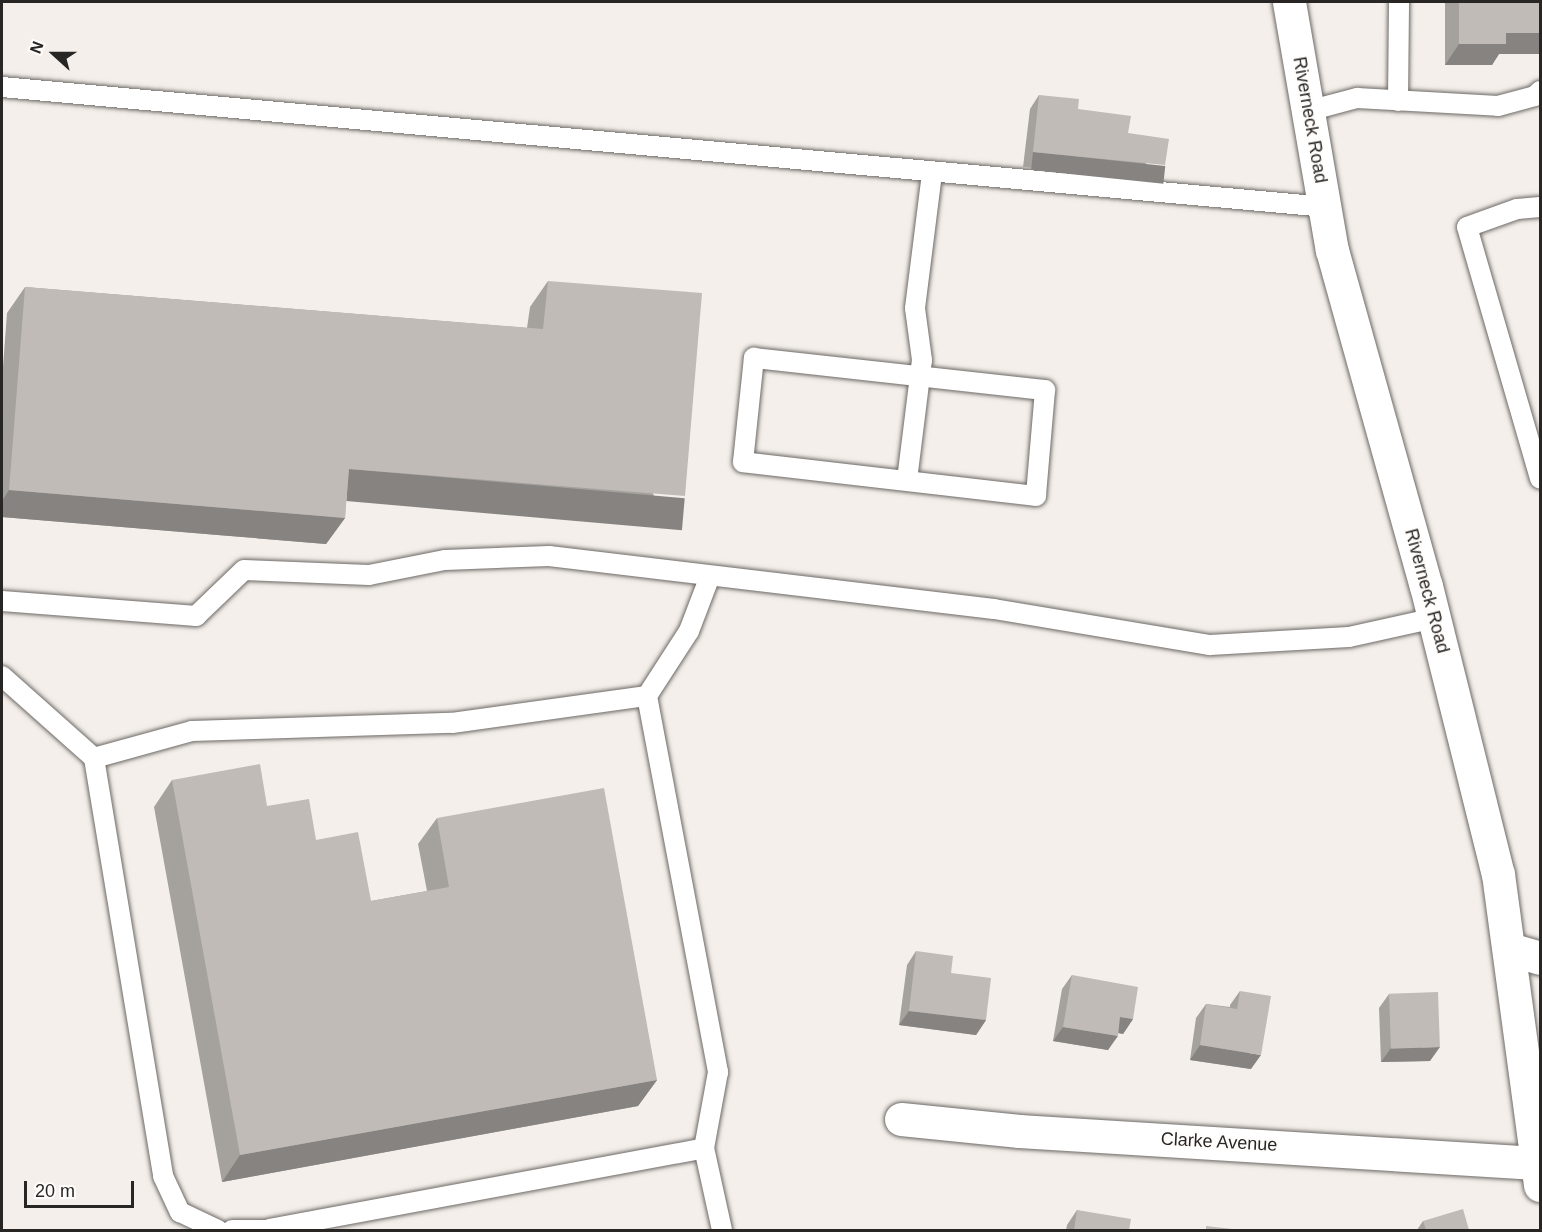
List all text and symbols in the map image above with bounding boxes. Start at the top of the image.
north arrow [24,24,84,84]
text: N [27,39,47,56]
street label: Riverneck Road [1288,55,1332,185]
street label: Riverneck Road [1400,526,1454,656]
street label: Clarke Avenue [1160,1128,1278,1156]
scale bar [27,1169,136,1207]
text: 20 m [35,1181,75,1201]

